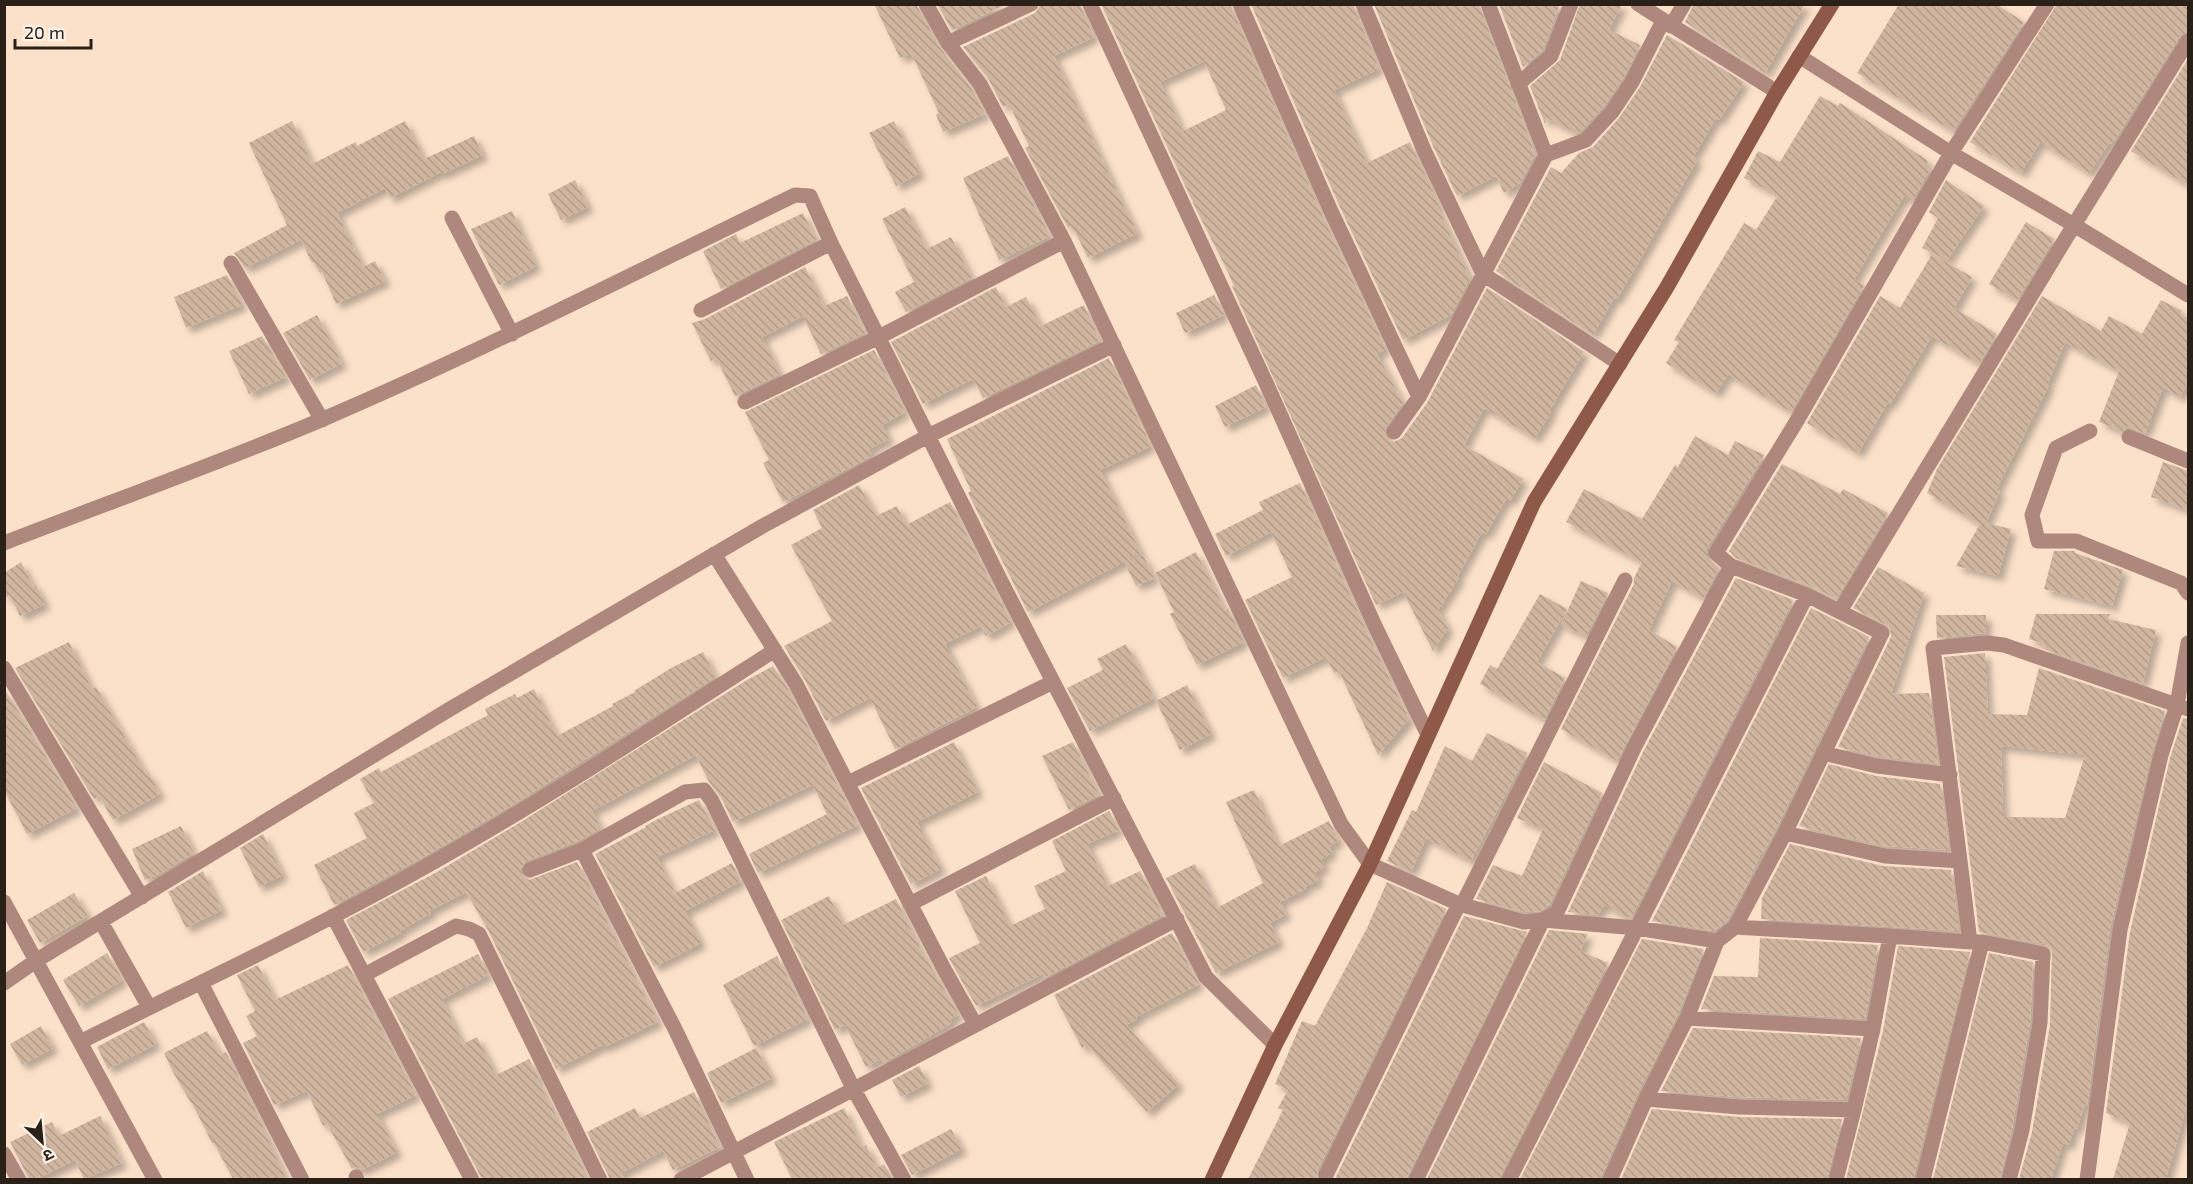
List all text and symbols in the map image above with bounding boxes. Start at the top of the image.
scale bar [15,12,92,50]
text: 20 m [24,21,65,43]
north arrow [12,1112,72,1172]
text: उ [40,1145,57,1167]

